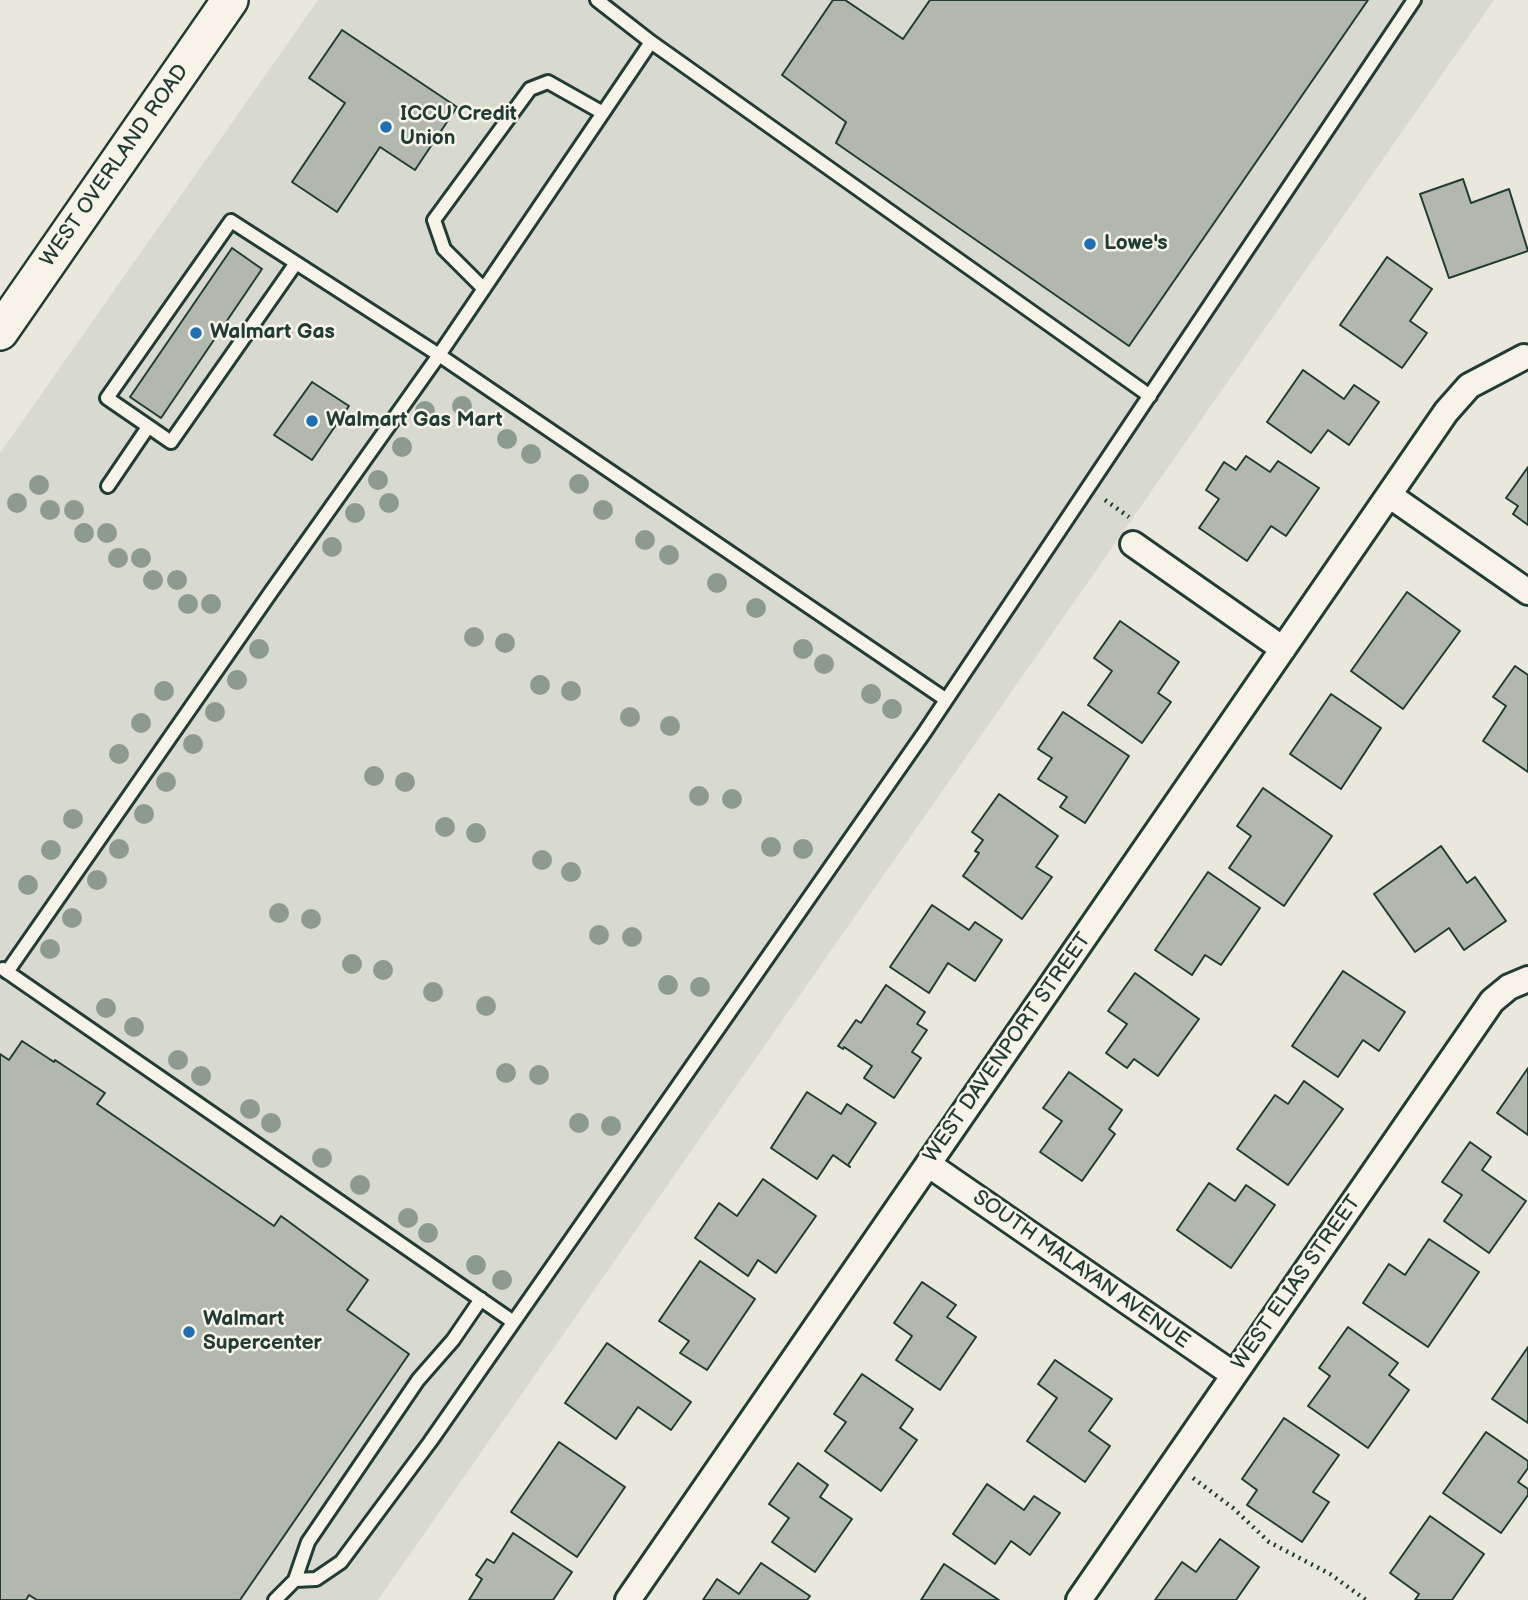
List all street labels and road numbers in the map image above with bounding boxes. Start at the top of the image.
street label: WEST OVERLAND ROAD [36,60,194,272]
street label: WEST DAVENPORT STREET [919,928,1097,1168]
street label: SOUTH MALAYAN AVENUE [968,1185,1194,1355]
street label: WEST ELIAS STREET [1227,1191,1367,1375]

